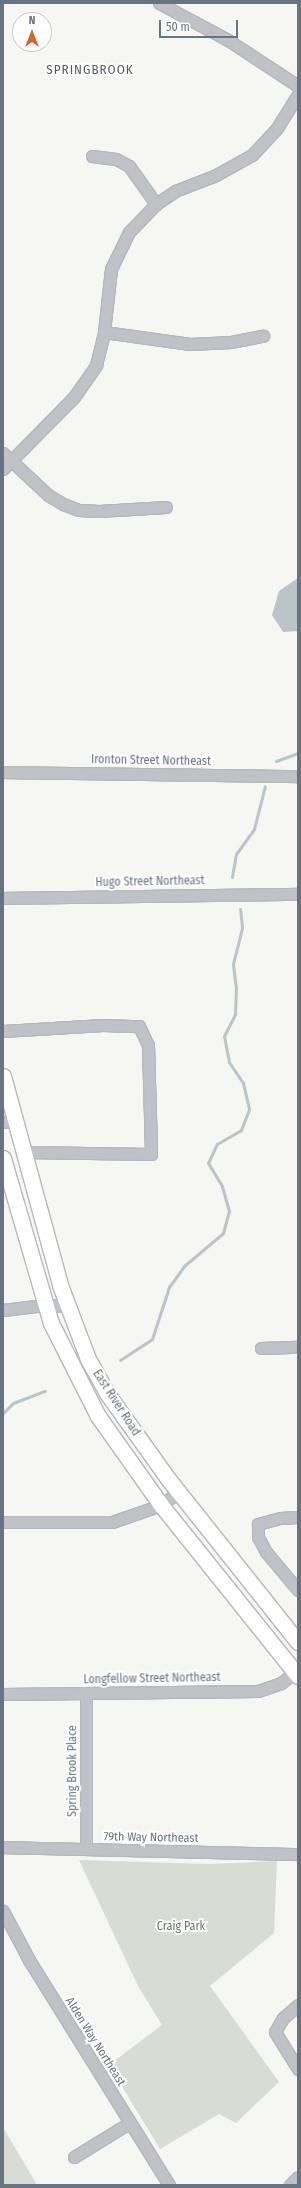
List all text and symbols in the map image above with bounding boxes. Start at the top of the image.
north arrow [12,12,52,52]
scale bar [161,12,240,38]
text: N [29,14,35,27]
text: 50 m [166,20,190,34]
district label: SPRINGBROOK [46,62,134,78]
street label: Ironton Street Northeast [91,753,211,769]
street label: Hugo Street Northeast [95,874,205,890]
street label: East River Road [89,1367,143,1439]
street label: Longfellow Street Northeast [83,1671,221,1687]
street label: Spring Brook Place [66,1725,80,1817]
street label: 79th Way Northeast [103,1830,199,1846]
park label: Craig Park [157,1920,205,1934]
street label: Alden Way Northeast [62,1995,128,2089]

